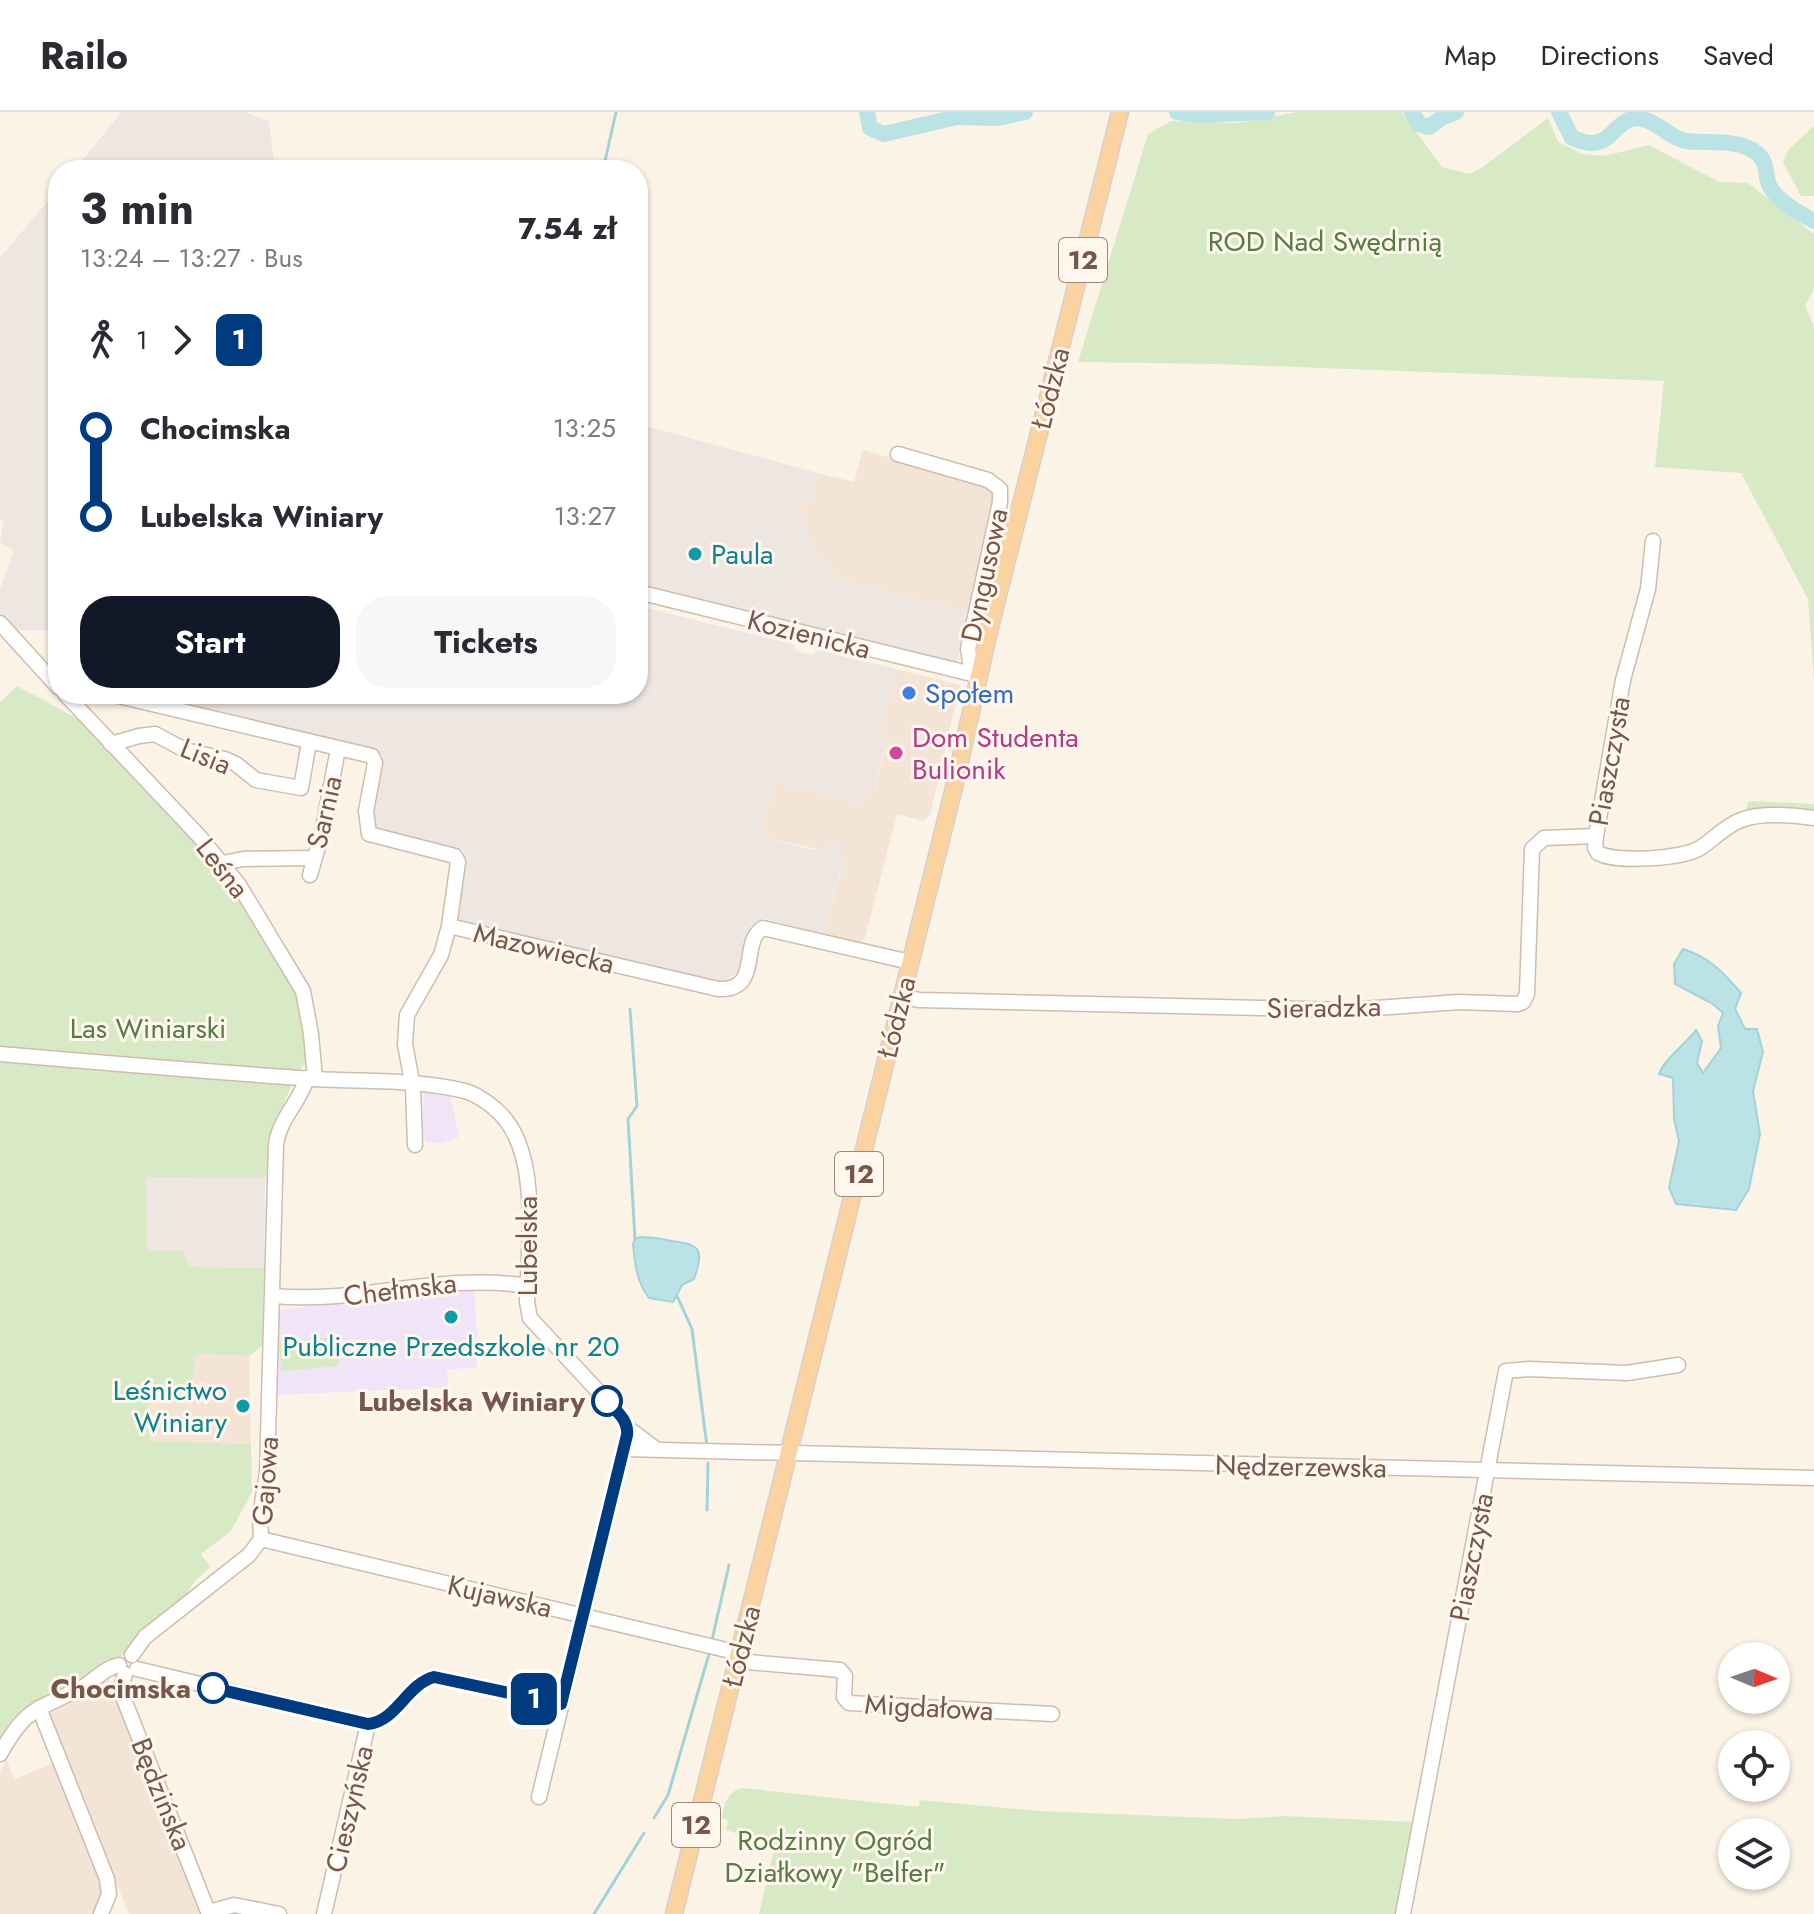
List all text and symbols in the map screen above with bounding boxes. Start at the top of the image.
text: Railo [40,28,128,83]
text: Map [1444,35,1496,76]
text: Directions [1540,35,1659,76]
text: Saved [1703,35,1774,76]
text: 3 min [80,177,194,241]
text: 7.54 zł [518,207,616,250]
park label: ROD Nad Swędrnią [1208,221,1442,262]
road number: 12 [1059,238,1107,282]
text: 13:24 – 13:27 · Bus [80,239,303,277]
icon: walk [80,318,124,362]
icon: forward [160,318,204,362]
text: 1 [232,319,246,360]
text: 1 [136,321,148,359]
street label: Łódzka [1020,343,1080,434]
text: Chocimska [140,407,291,450]
text: 13:25 [553,409,616,447]
text: Lubelska Winiary [140,495,383,538]
text: 13:27 [554,497,616,535]
street label: Dyngusowa [950,504,1019,646]
place label: Paula [711,534,774,575]
marker: Paula [686,545,704,563]
button: Start [80,596,340,688]
button: Tickets [356,596,616,688]
street label: Kozienicka [743,599,875,670]
place label: Społem [925,673,1014,714]
marker: Społem [900,684,918,702]
street label: Piaszczysta [1578,693,1641,829]
place label: Dom Studenta Bulionik [912,717,1079,790]
street label: Lisia [174,728,238,785]
marker: Dom Studenta Bulionik [887,744,905,762]
street label: Sarnia [296,772,353,853]
street label: Leśna [186,829,259,907]
street label: Mazowiecka [469,912,618,985]
street label: Łódzka [866,972,926,1063]
street label: Sieradzka [1266,986,1382,1029]
park label: Las Winiarski [70,1008,226,1049]
road number: 12 [835,1152,883,1196]
street label: Lubelska [507,1196,548,1296]
street label: Chełmska [341,1262,459,1317]
marker: Publiczne Przedszkole nr 20 [442,1308,460,1326]
place label: Publiczne Przedszkole nr 20 [282,1326,620,1367]
place label: Leśnictwo Winiary [113,1370,228,1443]
place label: Lubelska Winiary [358,1381,585,1422]
marker: Lubelska Winiary [592,1386,622,1416]
marker: Leśnictwo Winiary [234,1397,252,1415]
street label: Gajowa [242,1435,289,1527]
street label: Nędzerzewska [1215,1445,1387,1488]
street label: Piaszczysta [1439,1489,1504,1625]
street label: Kujawska [444,1565,556,1628]
street label: Łódzka [711,1601,771,1692]
north arrow [1718,1642,1790,1714]
map controls [1718,1642,1790,1890]
place label: Chocimska [50,1668,191,1709]
marker: Chocimska [198,1673,228,1703]
line badge: 1 [508,1673,560,1725]
text: 1 [527,1678,541,1719]
street label: Migdałowa [863,1684,995,1731]
button: locate [1718,1730,1790,1802]
street label: Będzińska [120,1732,203,1857]
street label: Cieszyńska [315,1741,384,1877]
road number: 12 [672,1803,720,1847]
button: layers [1718,1818,1790,1890]
park label: Rodzinny Ogród Działkowy "Belfer" [724,1820,946,1893]

